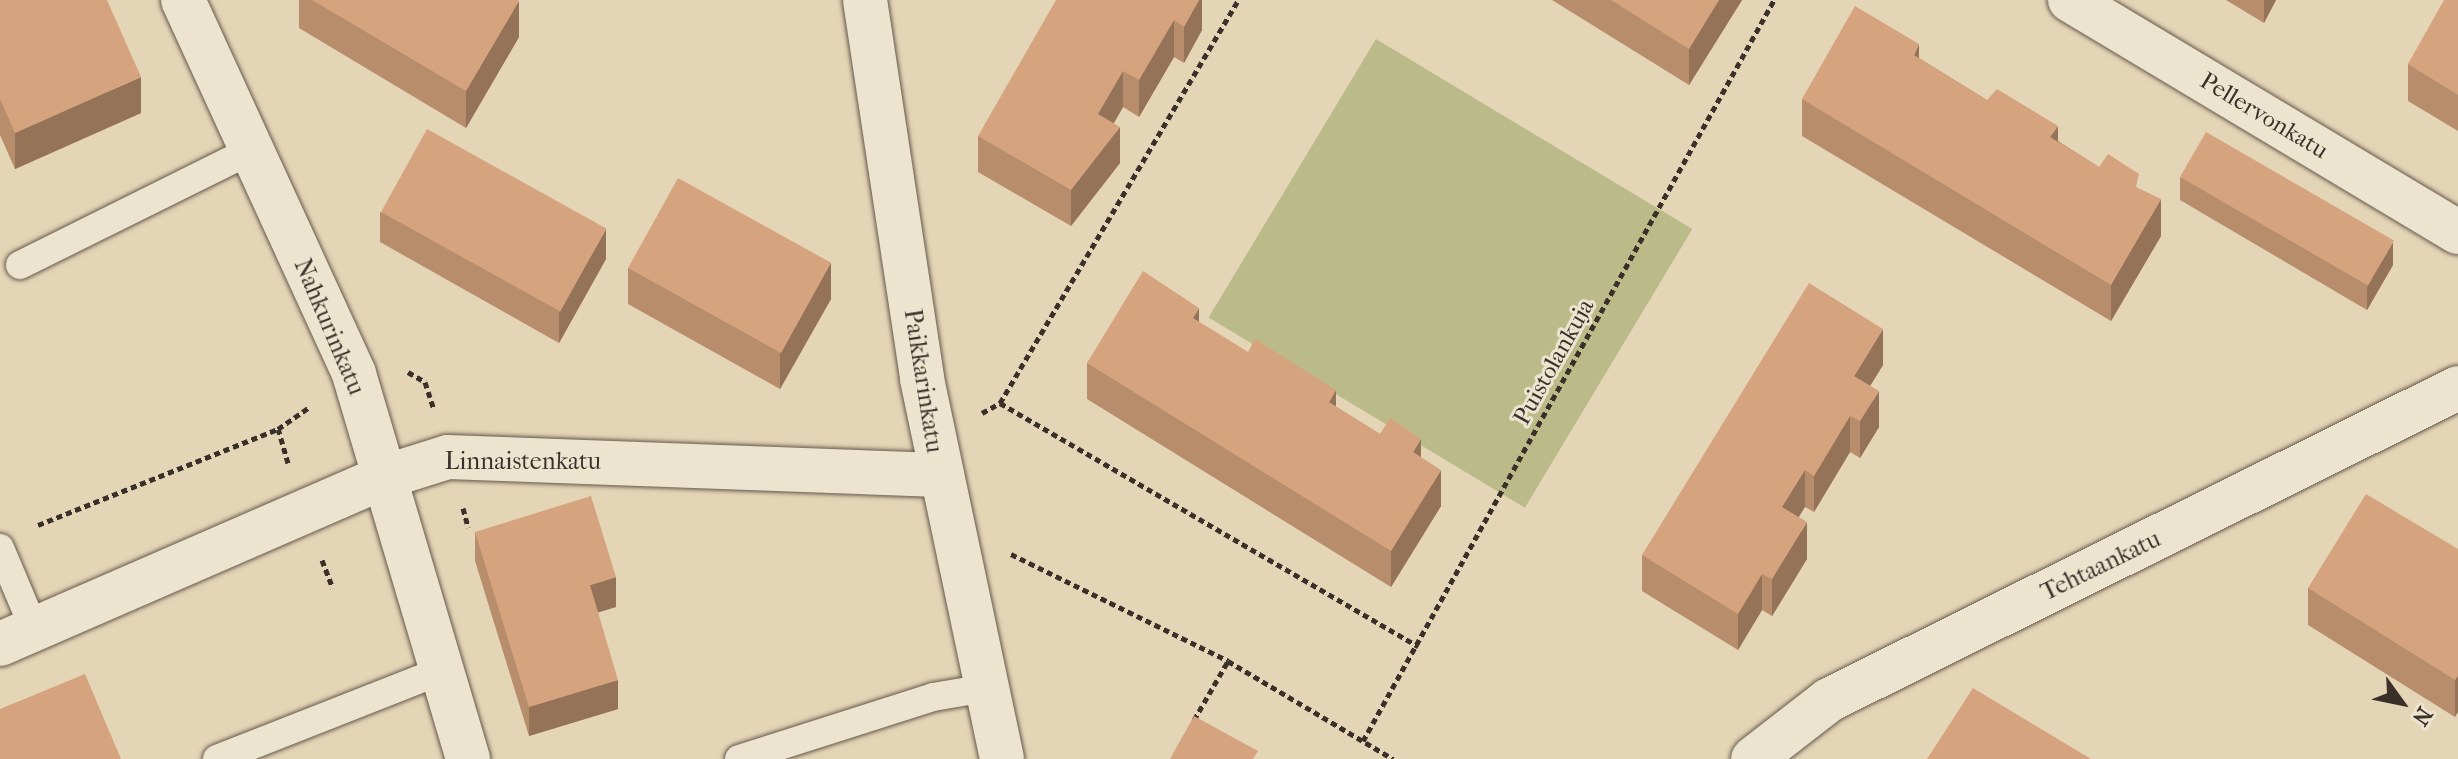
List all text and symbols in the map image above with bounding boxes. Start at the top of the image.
street label: Pellervonkatu [2195,67,2333,165]
street label: Nahkurinkatu [287,255,371,399]
street label: Puistolankuja [1508,294,1600,430]
street label: Paikkarinkatu [897,307,949,455]
street label: Linnaistenkatu [445,448,601,476]
street label: Tehtaankatu [2037,525,2165,607]
north arrow [2362,663,2442,743]
text: N [2407,702,2438,730]

